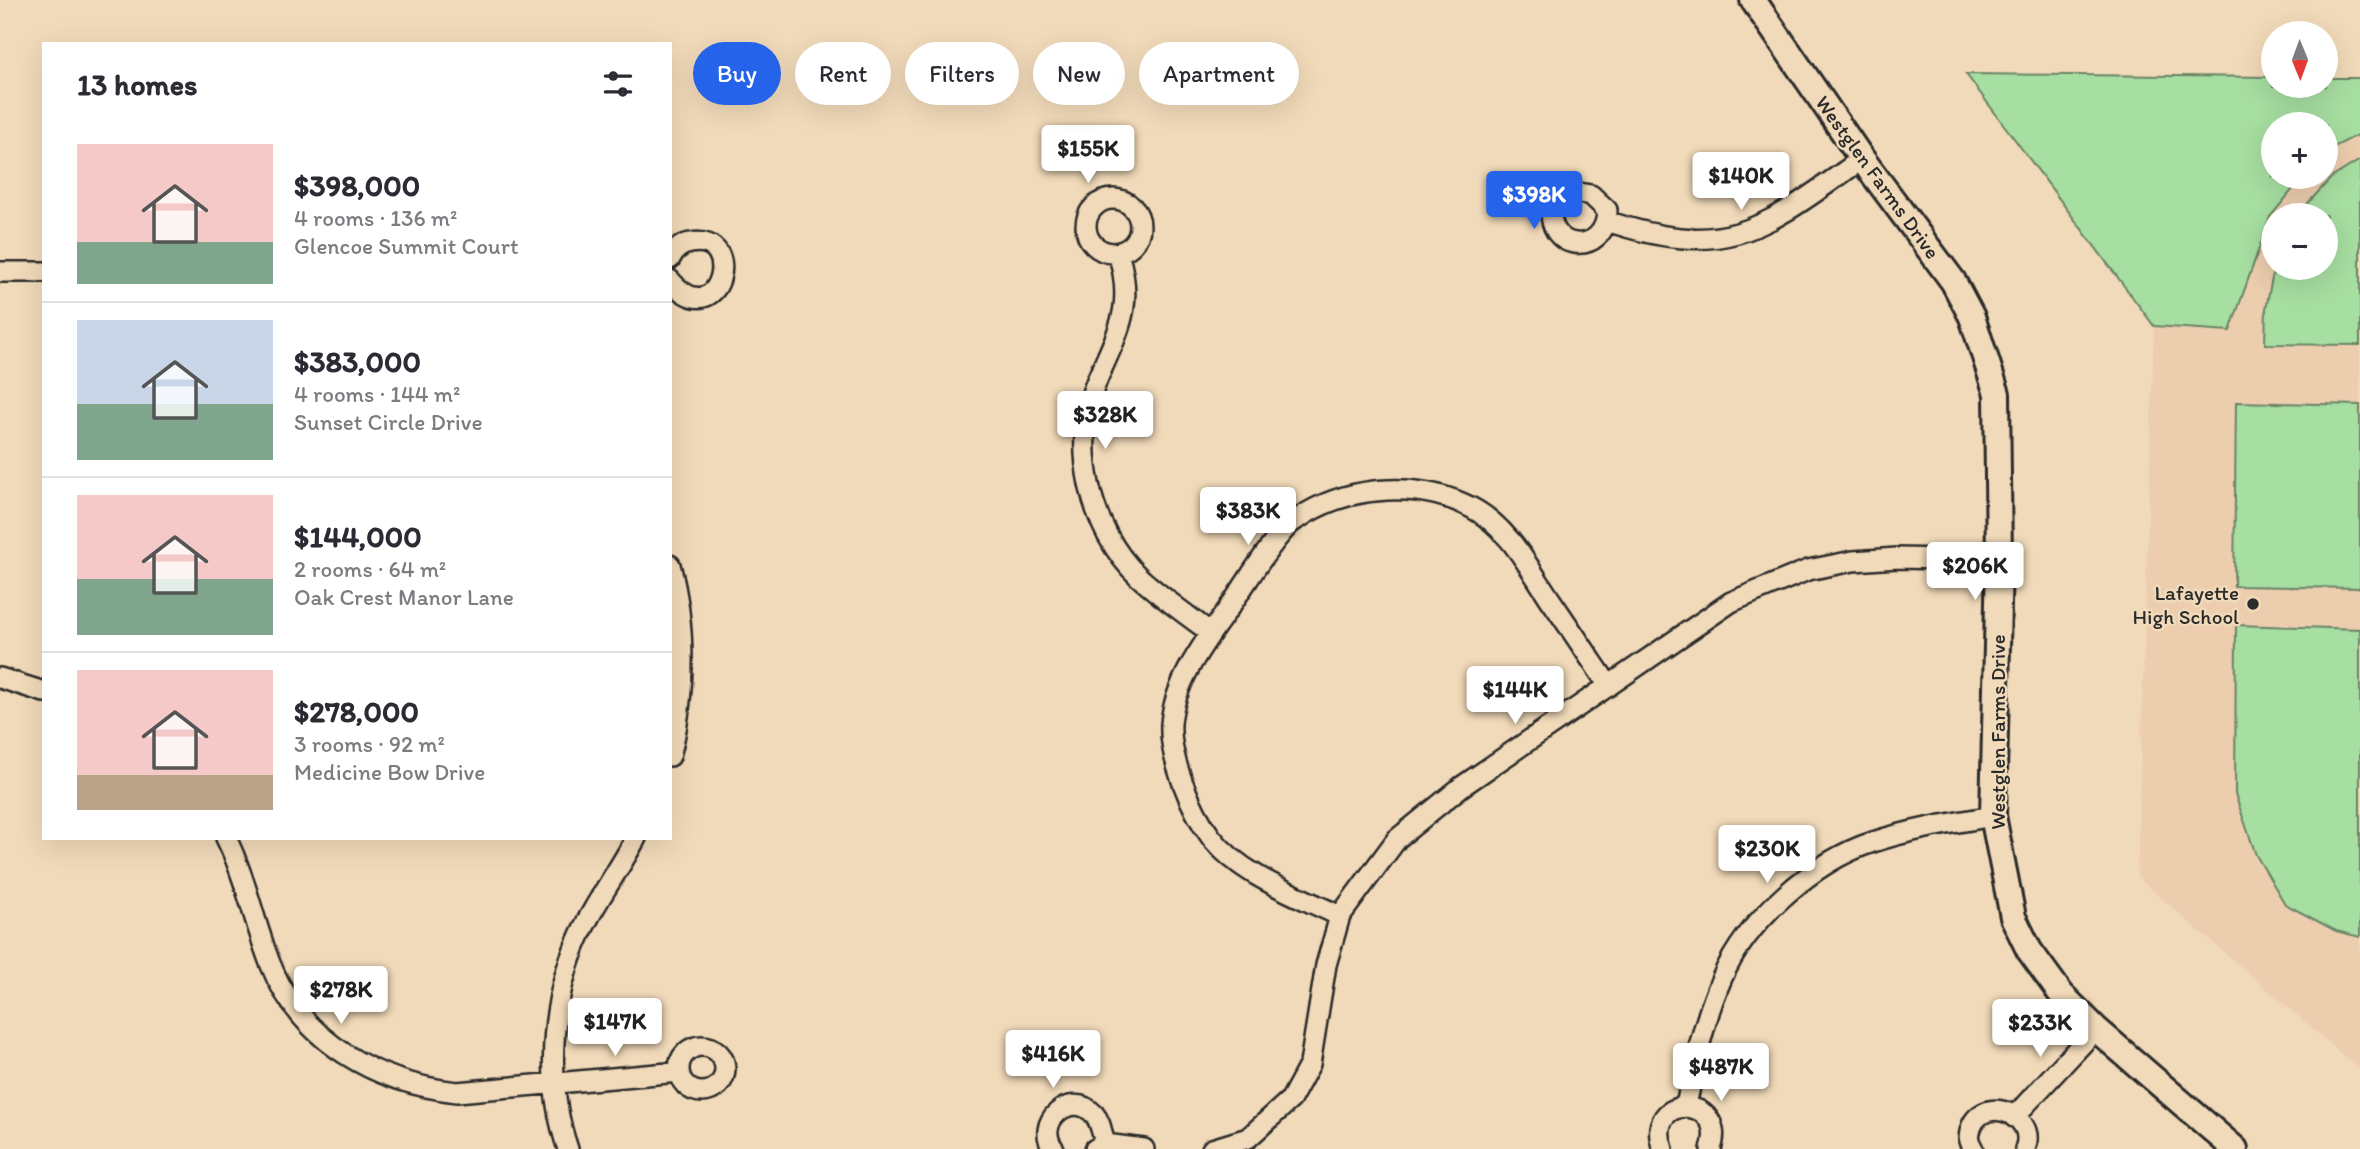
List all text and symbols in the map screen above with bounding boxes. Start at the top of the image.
north arrow [2261,21,2338,98]
map controls [2261,21,2338,280]
chip: Buy [693,42,781,105]
chip: Rent [795,42,891,105]
chip: Filters [905,42,1019,105]
chip: New [1033,42,1125,105]
chip: Apartment [1139,42,1299,105]
icon: filters [599,65,637,103]
text: 13 homes [77,66,197,103]
street label: Westglen Farms Drive [1810,91,1946,263]
button: + [2261,112,2338,189]
pin: $155K [1039,125,1137,185]
text: $155K [1057,134,1119,162]
pin: $140K [1692,152,1790,212]
text: $140K [1708,161,1774,189]
text: $398,000 [294,167,420,204]
icon: home [133,172,217,256]
pin: $398K [1485,172,1583,231]
text: $398K [1502,180,1566,208]
button: − [2261,203,2338,280]
text: 4 rooms · 136 m² [294,204,457,232]
text: Glencoe Summit Court [294,232,518,260]
text: $383,000 [294,343,421,380]
icon: home [133,348,217,432]
text: 4 rooms · 144 m² [294,380,460,408]
pin: $328K [1056,392,1154,451]
text: $328K [1073,400,1137,428]
text: Sunset Circle Drive [294,408,483,436]
pin: $383K [1199,488,1297,547]
text: $383K [1216,496,1280,524]
text: $144,000 [294,518,422,555]
icon: home [133,523,217,607]
pin: $206K [1926,542,2024,602]
text: $206K [1943,551,2007,579]
text: 2 rooms · 64 m² [294,555,446,583]
place label: Lafayette High School [2133,580,2239,629]
text: Oak Crest Manor Lane [294,583,514,611]
marker: Lafayette High School [2245,596,2261,612]
street label: Westglen Farms Drive [1985,634,2010,830]
pin: $144K [1466,666,1564,726]
text: $144K [1483,675,1547,703]
text: $278,000 [294,693,419,730]
icon: home [133,698,217,782]
text: 3 rooms · 92 m² [294,730,445,758]
text: Medicine Bow Drive [294,758,485,786]
pin: $230K [1718,826,1816,885]
text: $230K [1734,834,1800,862]
pin: $278K [292,967,390,1026]
text: $278K [310,975,372,1003]
pin: $147K [566,998,664,1058]
pin: $233K [1991,1000,2089,1059]
text: $147K [584,1007,646,1035]
text: $233K [2008,1008,2072,1036]
pin: $416K [1004,1030,1102,1090]
text: $416K [1021,1039,1085,1067]
pin: $487K [1672,1044,1770,1103]
text: $487K [1689,1052,1753,1080]

